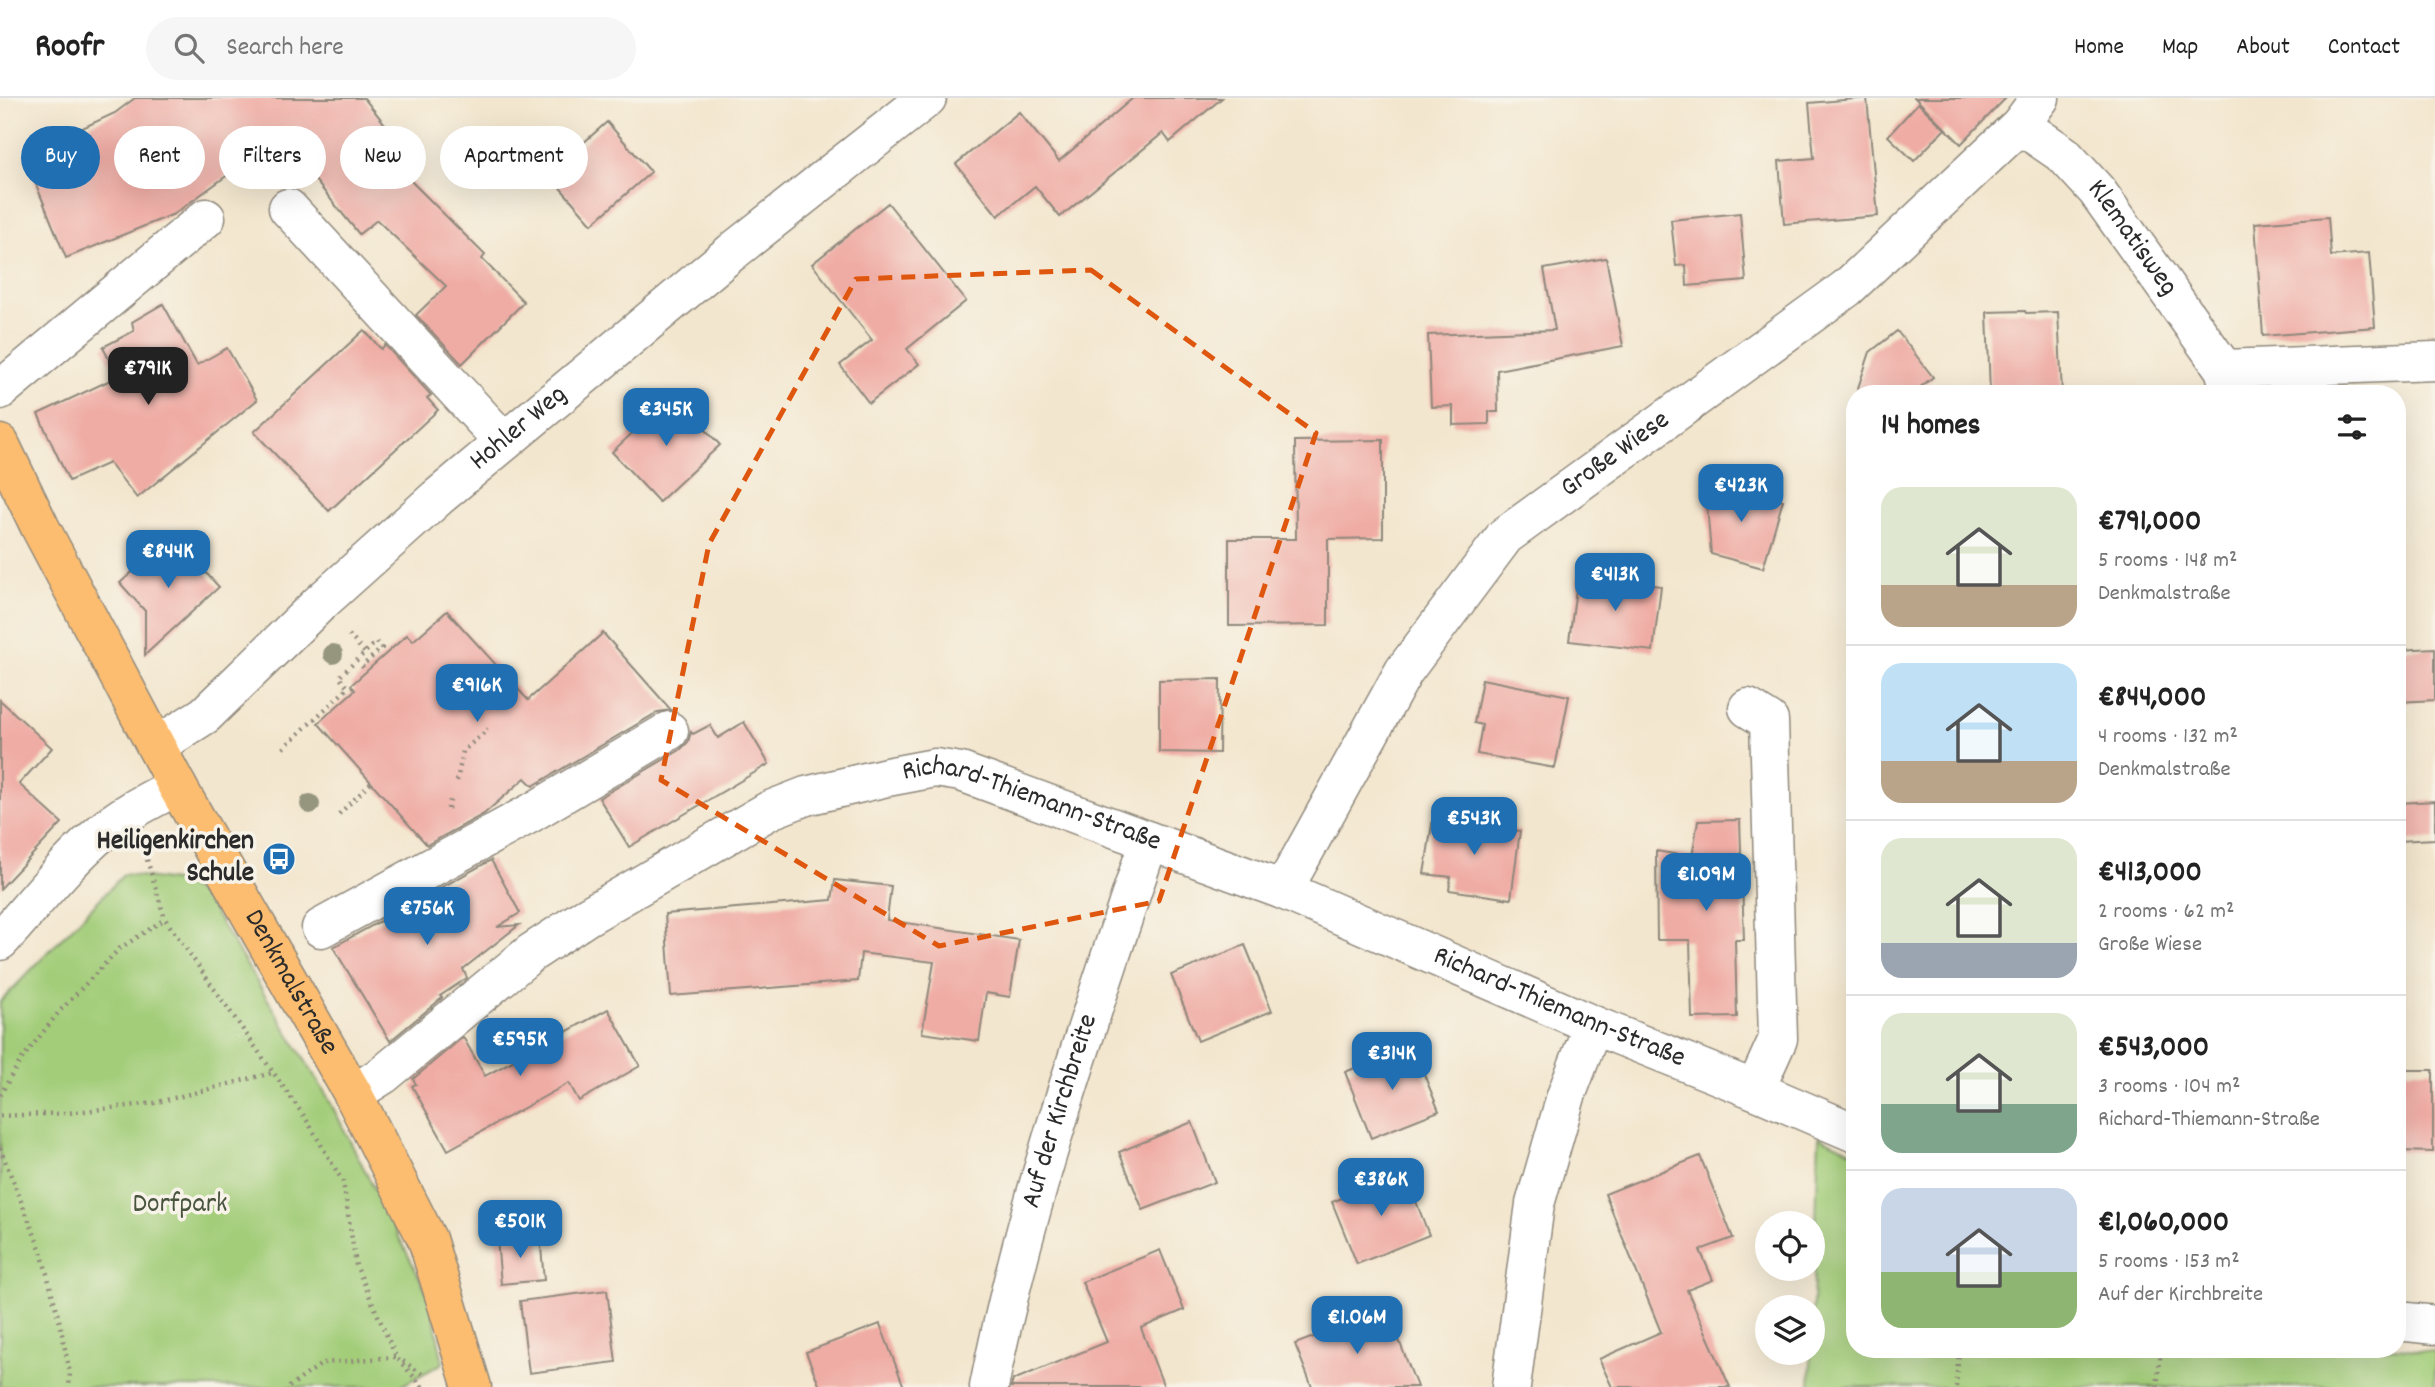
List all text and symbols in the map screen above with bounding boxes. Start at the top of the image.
search box [146,17,636,80]
text: Roofr [35,25,104,72]
icon: search [170,29,208,67]
text: Search here [226,30,344,67]
text: Home [2074,31,2124,65]
text: Map [2162,31,2198,65]
text: About [2236,31,2290,65]
text: Contact [2328,31,2400,65]
chip: Buy [21,126,100,189]
chip: Rent [114,126,205,189]
chip: Filters [219,126,326,189]
chip: New [340,126,426,189]
chip: Apartment [440,126,588,189]
street label: Klematisweg [2077,171,2186,305]
pin: €791K [99,348,197,407]
text: €791K [124,353,172,386]
street label: Hohler Weg [462,377,577,482]
pin: €345K [617,388,715,448]
text: €345K [639,394,693,427]
street label: Große Wiese [1553,402,1679,509]
text: 14 homes [1881,406,1980,449]
icon: filters [2333,408,2371,446]
pin: €423K [1692,464,1790,524]
text: €423K [1714,470,1768,503]
text: €791,000 [2098,502,2201,545]
icon: home [1937,515,2021,599]
pin: €844K [119,531,217,590]
text: €844K [142,536,194,569]
text: 5 rooms · 148 m² [2098,545,2237,578]
pin: €413K [1566,554,1664,613]
text: €413K [1591,559,1639,592]
text: Denkmalstraße [2098,578,2231,611]
pin: €916K [428,664,526,724]
text: €916K [452,670,502,703]
text: €844,000 [2098,678,2206,721]
icon: home [1937,691,2021,775]
text: 4 rooms · 132 m² [2098,721,2238,754]
street label: Richard-Thiemann-Straße [899,748,1166,863]
text: Denkmalstraße [2098,754,2231,787]
pin: €543K [1425,798,1523,857]
text: €543K [1447,803,1501,836]
place label: Heiligenkirchen Schule [97,823,254,895]
bus stop icon: Heiligenkirchen Schule [260,840,298,878]
text: €413,000 [2098,853,2202,896]
pin: €1.09M [1649,854,1763,913]
text: €1.09M [1677,859,1735,892]
icon: home [1937,866,2021,950]
pin: €756K [378,888,476,947]
text: €756K [400,893,454,926]
text: 2 rooms · 62 m² [2098,896,2234,929]
street label: Denkmalstraße [232,903,347,1063]
text: Große Wiese [2098,929,2202,962]
street label: Richard-Thiemann-Straße [1426,938,1691,1080]
street label: Auf der Kirchbreite [1013,1009,1110,1213]
pin: €595K [471,1018,569,1078]
text: €595K [492,1024,548,1057]
text: €543,000 [2098,1028,2209,1071]
pin: €314K [1343,1032,1441,1092]
text: €314K [1368,1038,1416,1071]
icon: home [1937,1041,2021,1125]
text: 3 rooms · 104 m² [2098,1071,2240,1104]
text: Richard-Thiemann-Straße [2098,1104,2320,1137]
pin: €386K [1332,1158,1430,1218]
text: €386K [1354,1164,1408,1197]
park label: Dorfpark [132,1186,228,1226]
pin: €501K [471,1200,569,1260]
text: €1,060,000 [2098,1203,2229,1246]
text: €501K [494,1206,546,1239]
map controls [1755,1211,1825,1365]
button: locate [1755,1211,1825,1281]
icon: home [1937,1216,2021,1300]
text: 5 rooms · 153 m² [2098,1246,2240,1279]
text: Auf der Kirchbreite [2098,1279,2263,1312]
button: layers [1755,1295,1825,1365]
pin: €1.06M [1300,1296,1414,1356]
text: €1.06M [1328,1302,1386,1335]

